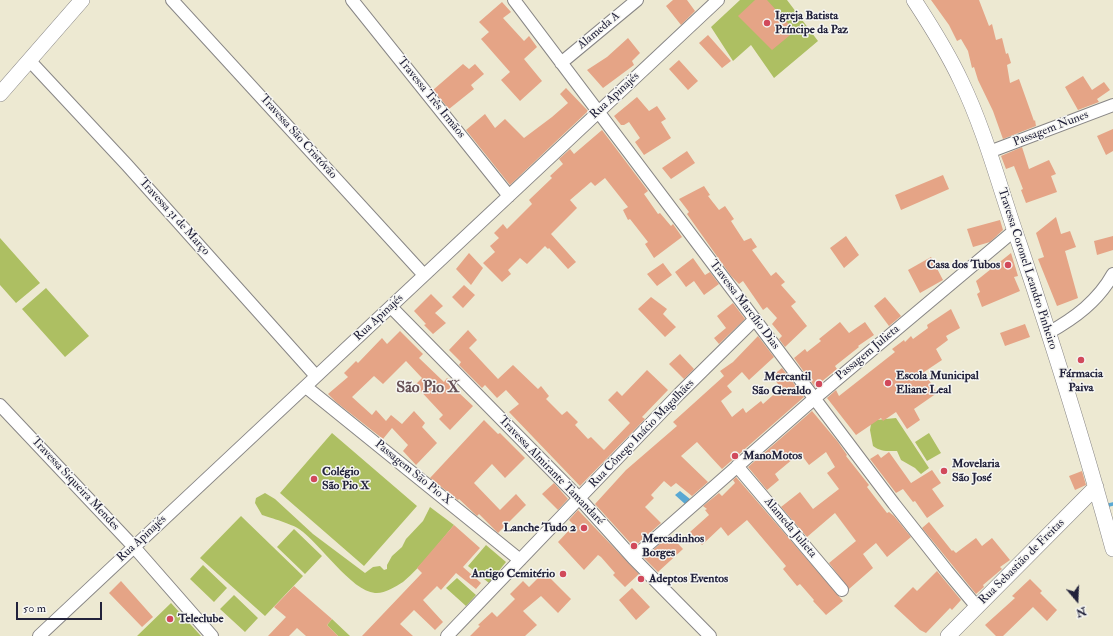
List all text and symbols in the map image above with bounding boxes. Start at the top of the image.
street label: Alameda A [575,9,623,53]
place label: Igreja Batista Príncipe da Paz [775,9,848,37]
marker: Igreja Batista Príncipe da Paz [762,18,772,28]
street label: Travessa Três Irmãos [394,55,468,141]
street label: Rua Apinajés [587,70,643,122]
street label: Travessa São Cristóvão [256,92,340,182]
street label: Passagem Nunes [1011,108,1091,150]
street label: Travessa 31 de Março [136,175,212,259]
street label: Travessa Coronel Leandro Pinheiro [994,187,1060,351]
street label: Travessa Marcílio Dias [706,258,782,352]
place label: Casa dos Tubos [927,258,1000,272]
marker: Casa dos Tubos [1003,260,1013,270]
street label: Rua Apinajés [351,292,407,344]
street label: Passagem Julieta [833,322,903,384]
marker: Fármacia Paiva [1076,355,1086,365]
place label: Fármacia Paiva [1059,367,1103,395]
place label: Escola Municipal Eliane Leal [896,369,979,397]
place label: Mercantil São Geraldo [752,370,811,398]
street label: Rua Cônego Inácio Magalhães [586,377,698,491]
marker: Escola Municipal Eliane Leal [883,378,893,388]
district label: São Pio X [396,379,460,399]
marker: Mercantil São Geraldo [814,379,824,389]
street label: Travessa Almirante Tamandaré [495,414,607,528]
street label: Travessa Siqueira Mendes [28,434,122,534]
street label: Passagem São Pio X [371,437,455,509]
place label: ManoMotos [743,449,802,463]
marker: ManoMotos [730,451,740,461]
place label: Movelaria São José [952,457,1000,485]
place label: Colégio São Pio X [322,465,370,493]
marker: Movelaria São José [939,466,949,476]
marker: Colégio São Pio X [309,474,319,484]
street label: Alameda Julieta [761,495,819,561]
street label: Rua Apinajés [114,513,170,565]
street label: Rua Sebastião de Freitas [976,516,1068,608]
place label: Lanche Tudo 2 [503,521,576,535]
marker: Lanche Tudo 2 [579,523,589,533]
place label: Mercadinhos Borges [642,532,704,560]
marker: Mercadinhos Borges [629,541,639,551]
place label: Antigo Cemitério [471,567,555,581]
marker: Antigo Cemitério [558,569,568,579]
place label: Adeptos Eventos [649,572,728,586]
marker: Adeptos Eventos [636,574,646,584]
north arrow [1057,580,1097,620]
scale bar [18,594,104,620]
text: 50 m [23,601,46,616]
text: N [1074,604,1088,620]
place label: Teleclube [178,612,223,626]
marker: Teleclube [165,614,175,624]

